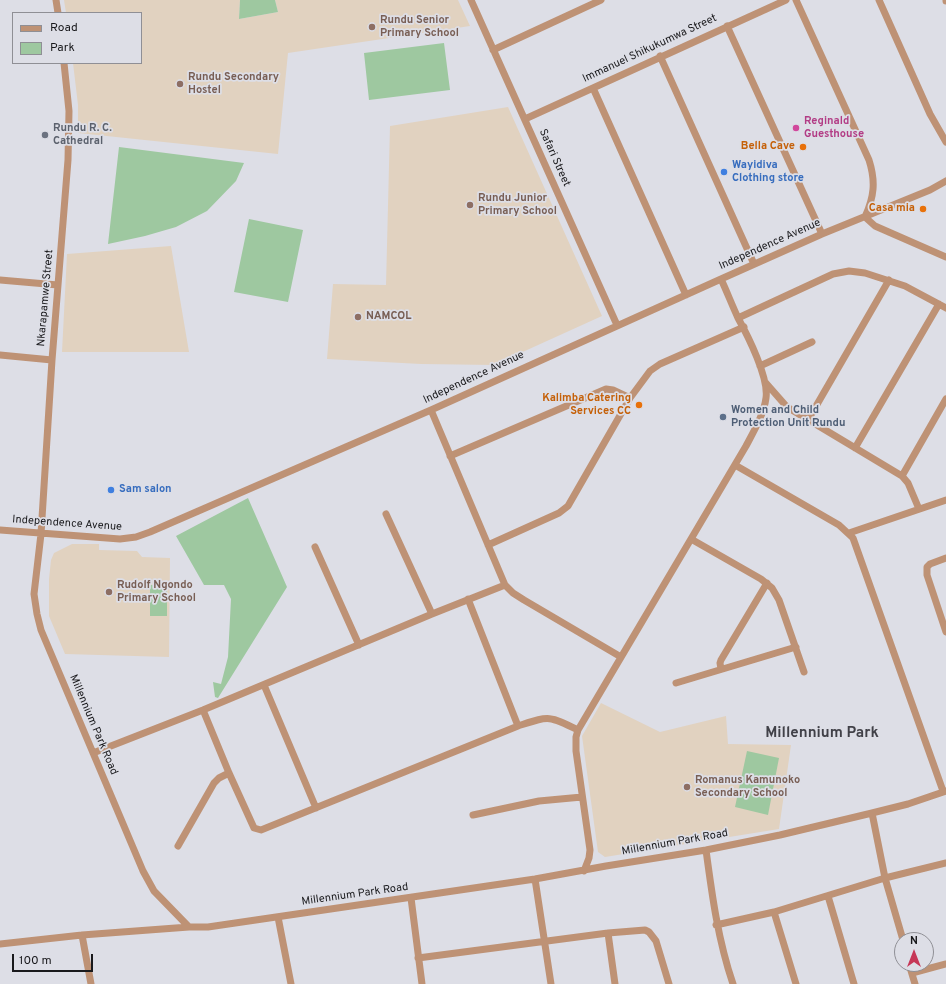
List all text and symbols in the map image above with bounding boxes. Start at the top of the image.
legend [12,12,142,64]
street label: Immanuel Shikukumwa Street [581,12,719,86]
place label: Rundu Senior Primary School [380,14,459,40]
text: Road [50,20,78,36]
marker: Rundu Senior Primary School [367,22,377,32]
text: Park [50,40,75,56]
place label: Rundu Secondary Hostel [188,71,279,97]
marker: Rundu Secondary Hostel [175,79,185,89]
place label: Reginald Guesthouse [804,115,864,141]
place label: Rundu R. C. Cathedral [53,122,112,148]
marker: Reginald Guesthouse [791,123,801,133]
street label: Safari Street [535,127,573,189]
marker: Rundu R. C. Cathedral [40,130,50,140]
place label: Bella Cave [741,140,795,154]
marker: Bella Cave [798,142,808,152]
place label: Wayidiva Clothing store [732,159,804,185]
marker: Wayidiva Clothing store [719,167,729,177]
place label: Rundu Junior Primary School [478,192,557,218]
marker: Rundu Junior Primary School [465,200,475,210]
place label: Casa mia [869,202,915,216]
marker: Casa mia [918,204,928,214]
street label: Independence Avenue [717,217,823,273]
street label: Nkarapamwe Street [35,249,57,347]
place label: NAMCOL [366,310,411,324]
marker: NAMCOL [353,312,363,322]
street label: Independence Avenue [421,349,527,407]
place label: Kalimba Catering Services CC [542,392,631,418]
marker: Kalimba Catering Services CC [634,400,644,410]
place label: Women and Child Protection Unit Rundu [731,404,845,430]
marker: Women and Child Protection Unit Rundu [718,412,728,422]
place label: Sam salon [119,483,172,497]
marker: Sam salon [106,485,116,495]
street label: Independence Avenue [12,514,122,534]
place label: Rudolf Ngondo Primary School [117,579,196,605]
marker: Rudolf Ngondo Primary School [104,587,114,597]
street label: Millennium Park Road [66,673,120,777]
district label: Millennium Park [765,725,879,743]
place label: Romanus Kamunoko Secondary School [695,774,800,800]
marker: Romanus Kamunoko Secondary School [682,782,692,792]
street label: Millennium Park Road [621,827,729,859]
street label: Millennium Park Road [301,881,409,909]
north arrow [894,932,934,972]
text: N [910,934,918,948]
scale bar [14,946,95,972]
text: 100 m [19,953,52,969]

